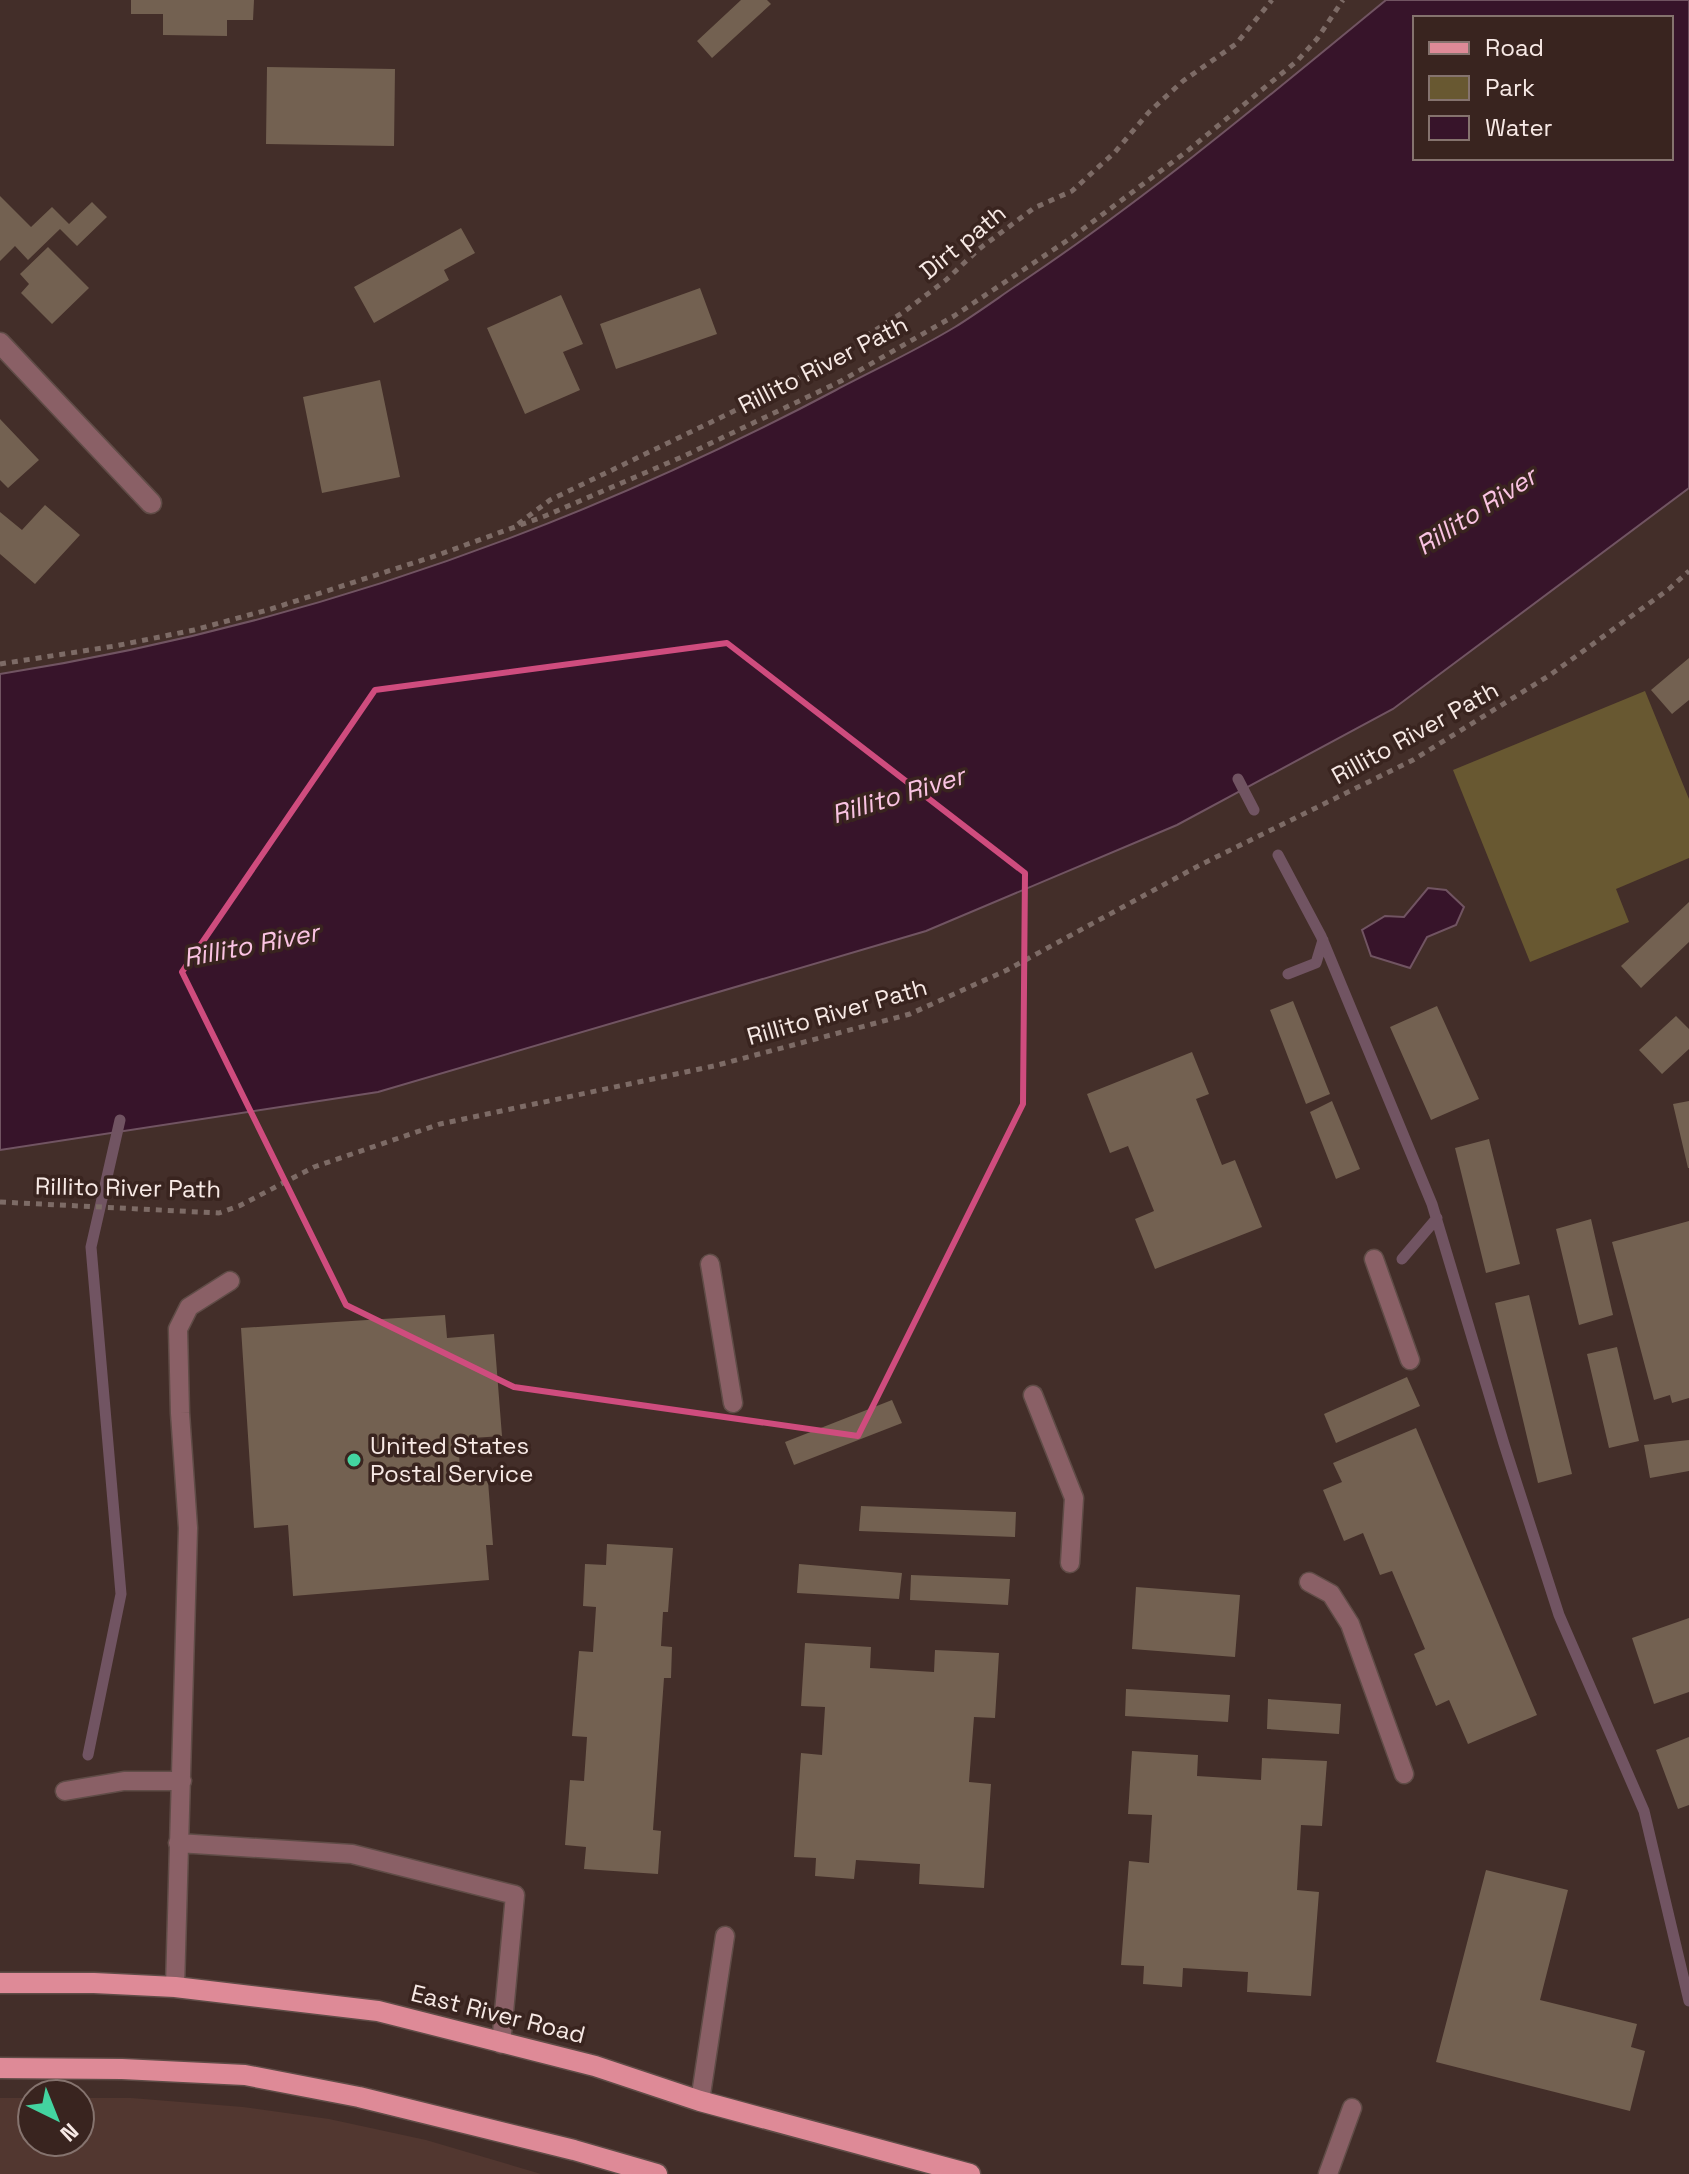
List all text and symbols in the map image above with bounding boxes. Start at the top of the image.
legend [1413,16,1673,160]
text: Road [1485,32,1544,63]
text: Park [1485,72,1535,103]
text: Water [1485,112,1553,143]
street label: Dirt path [913,197,1012,286]
street label: Rillito River Path [733,308,913,421]
water label: Rillito River [1409,458,1546,563]
street label: Rillito River Path [1326,674,1504,791]
water label: Rillito River [827,758,972,831]
water label: Rillito River [180,915,325,975]
street label: Rillito River Path [743,971,931,1052]
street label: Rillito River Path [35,1170,221,1205]
place label: United States Postal Service [370,1430,533,1489]
marker: United States Postal Service [345,1451,363,1469]
street label: East River Road [408,1977,589,2050]
north arrow [16,2078,96,2158]
text: N [55,2117,85,2148]

